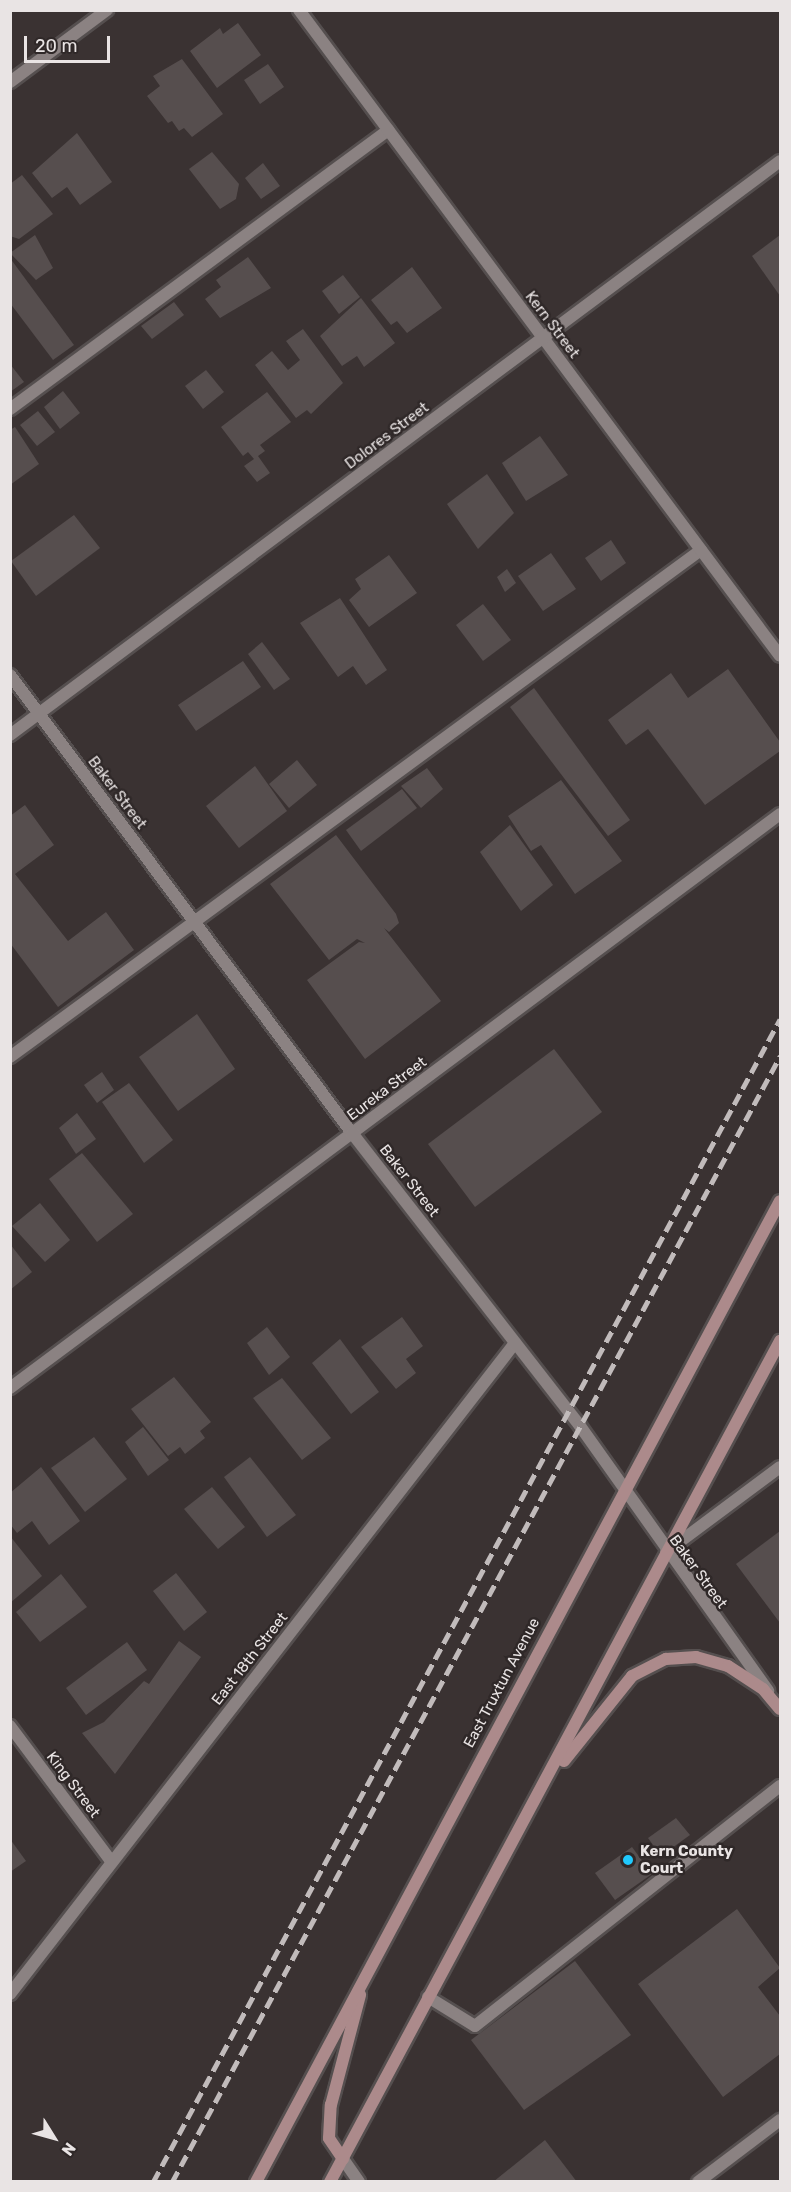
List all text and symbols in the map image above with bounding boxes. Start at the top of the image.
scale bar [27,24,112,62]
text: 20 m [35,35,77,57]
street label: Kern Street [521,288,583,362]
street label: Dolores Street [342,399,432,473]
street label: Baker Street [84,753,150,833]
street label: Eureka Street [344,1053,430,1125]
street label: Baker Street [375,1141,443,1221]
street label: Baker Street [665,1532,731,1612]
street label: East 18th Street [208,1609,292,1709]
street label: East Truxtun Avenue [460,1615,544,1751]
street label: King Street [42,1749,104,1821]
place label: Kern County Court [640,1842,733,1877]
marker: Kern County Court [621,1853,635,1867]
north arrow [24,2108,84,2168]
text: N [58,2139,80,2159]

